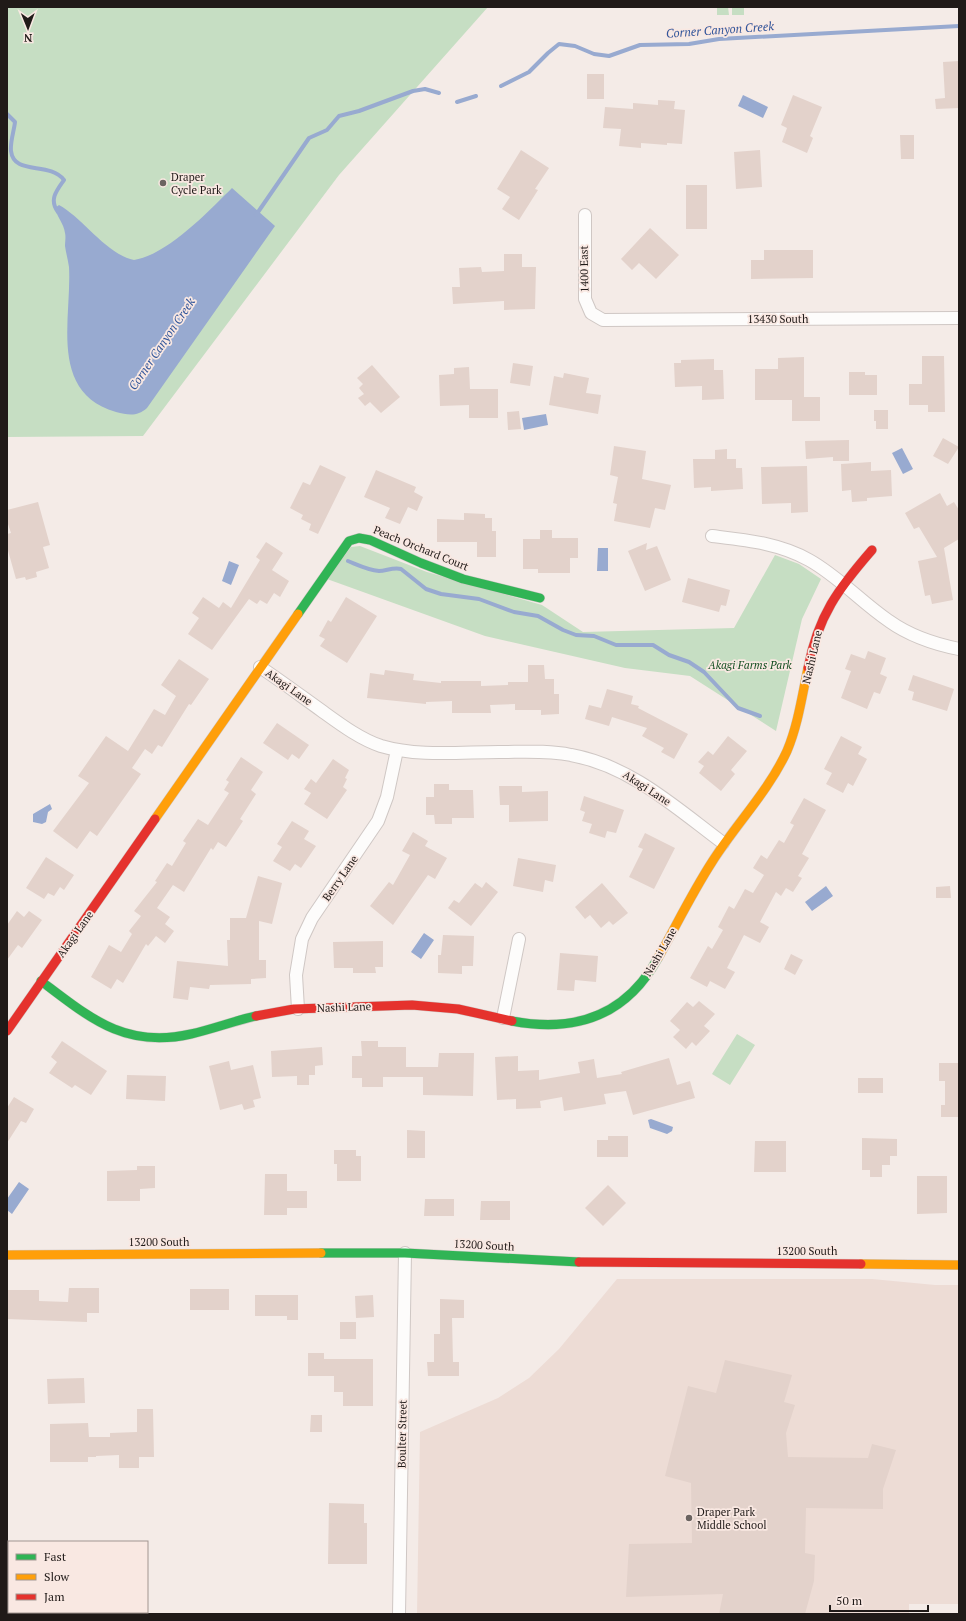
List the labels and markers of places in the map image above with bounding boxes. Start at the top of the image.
place label: Draper Cycle Park [171,170,222,197]
marker: Draper Cycle Park [158,178,168,188]
place label: Draper Park Middle School [697,1505,767,1532]
marker: Draper Park Middle School [684,1513,694,1523]

